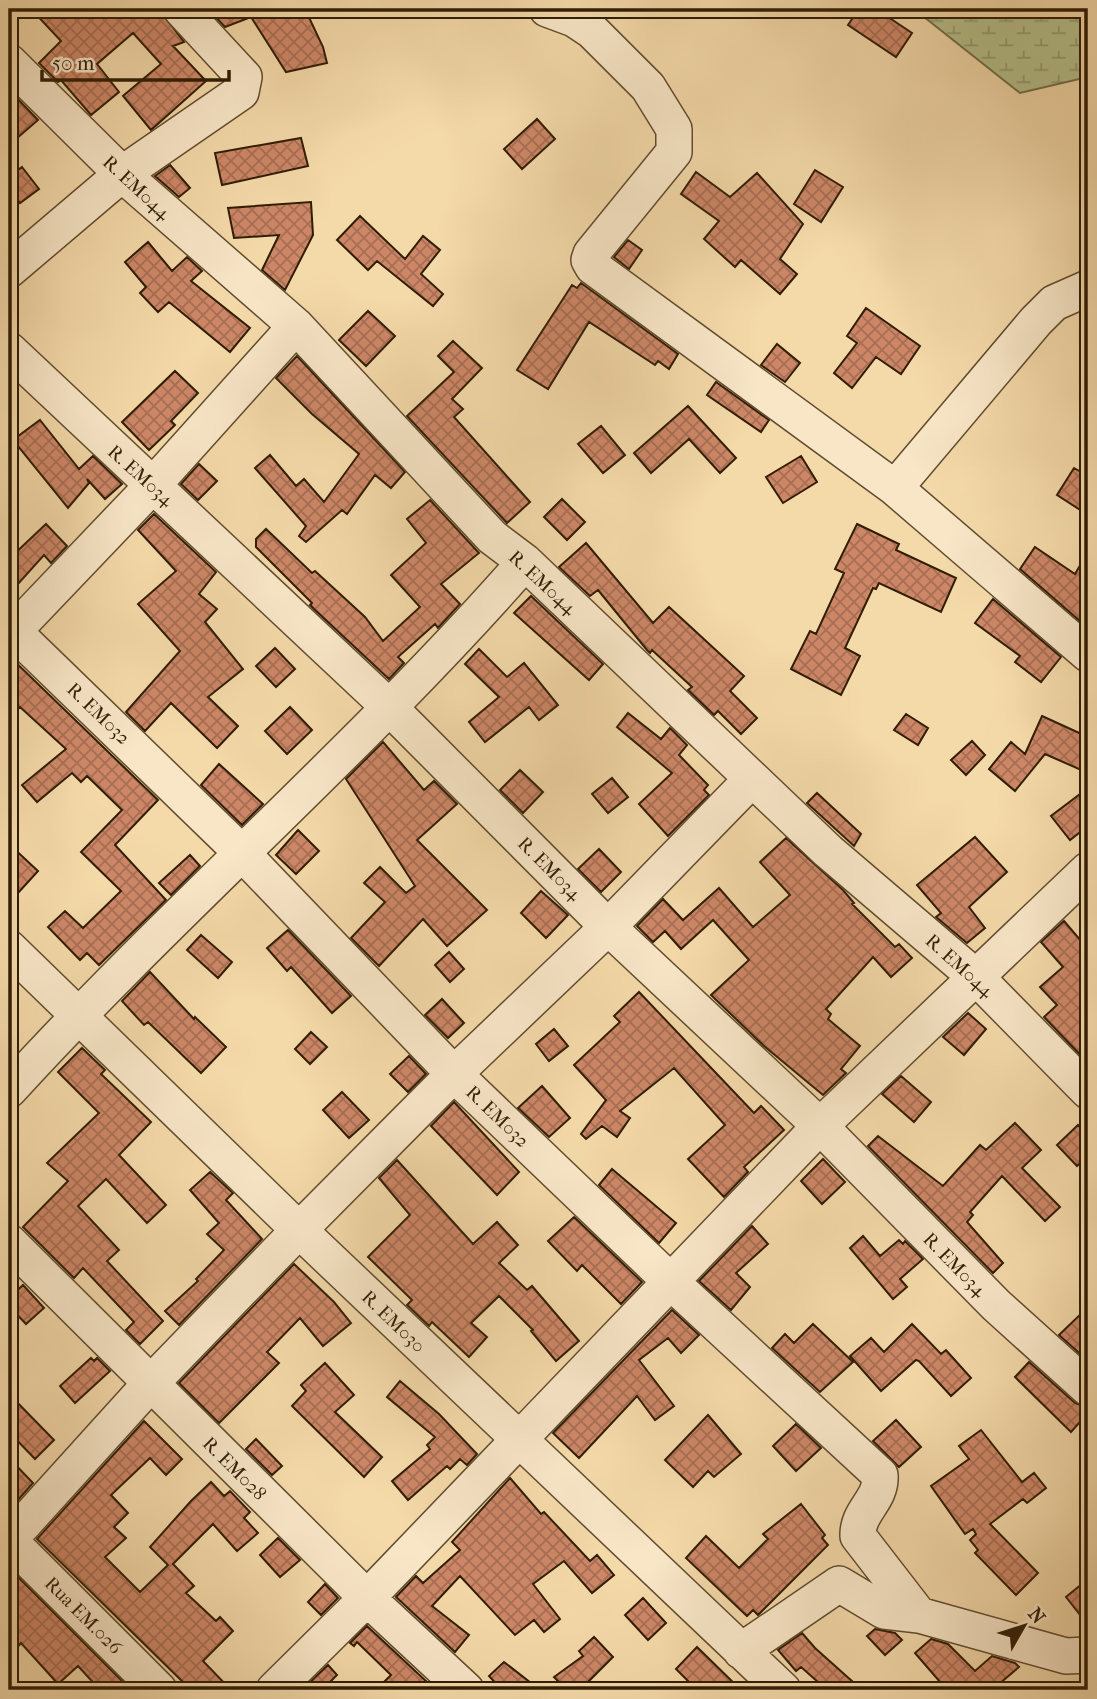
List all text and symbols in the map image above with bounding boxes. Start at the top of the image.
scale bar [42,38,229,82]
text: 50 m [52,51,95,75]
street label: R. EM044 [98,151,175,225]
street label: R. EM034 [103,441,178,511]
street label: R. EM044 [504,546,581,620]
street label: R. EM032 [62,678,135,749]
street label: R. EM034 [513,832,586,905]
street label: R. EM044 [921,930,998,1002]
street label: R. EM032 [461,1081,534,1152]
street label: R. EM034 [918,1228,991,1302]
street label: R. EM030 [357,1286,430,1357]
street label: R. EM028 [198,1432,271,1505]
street label: Rua EM.026 [40,1572,127,1659]
north arrow [988,1590,1058,1660]
text: N [1023,1603,1050,1629]

